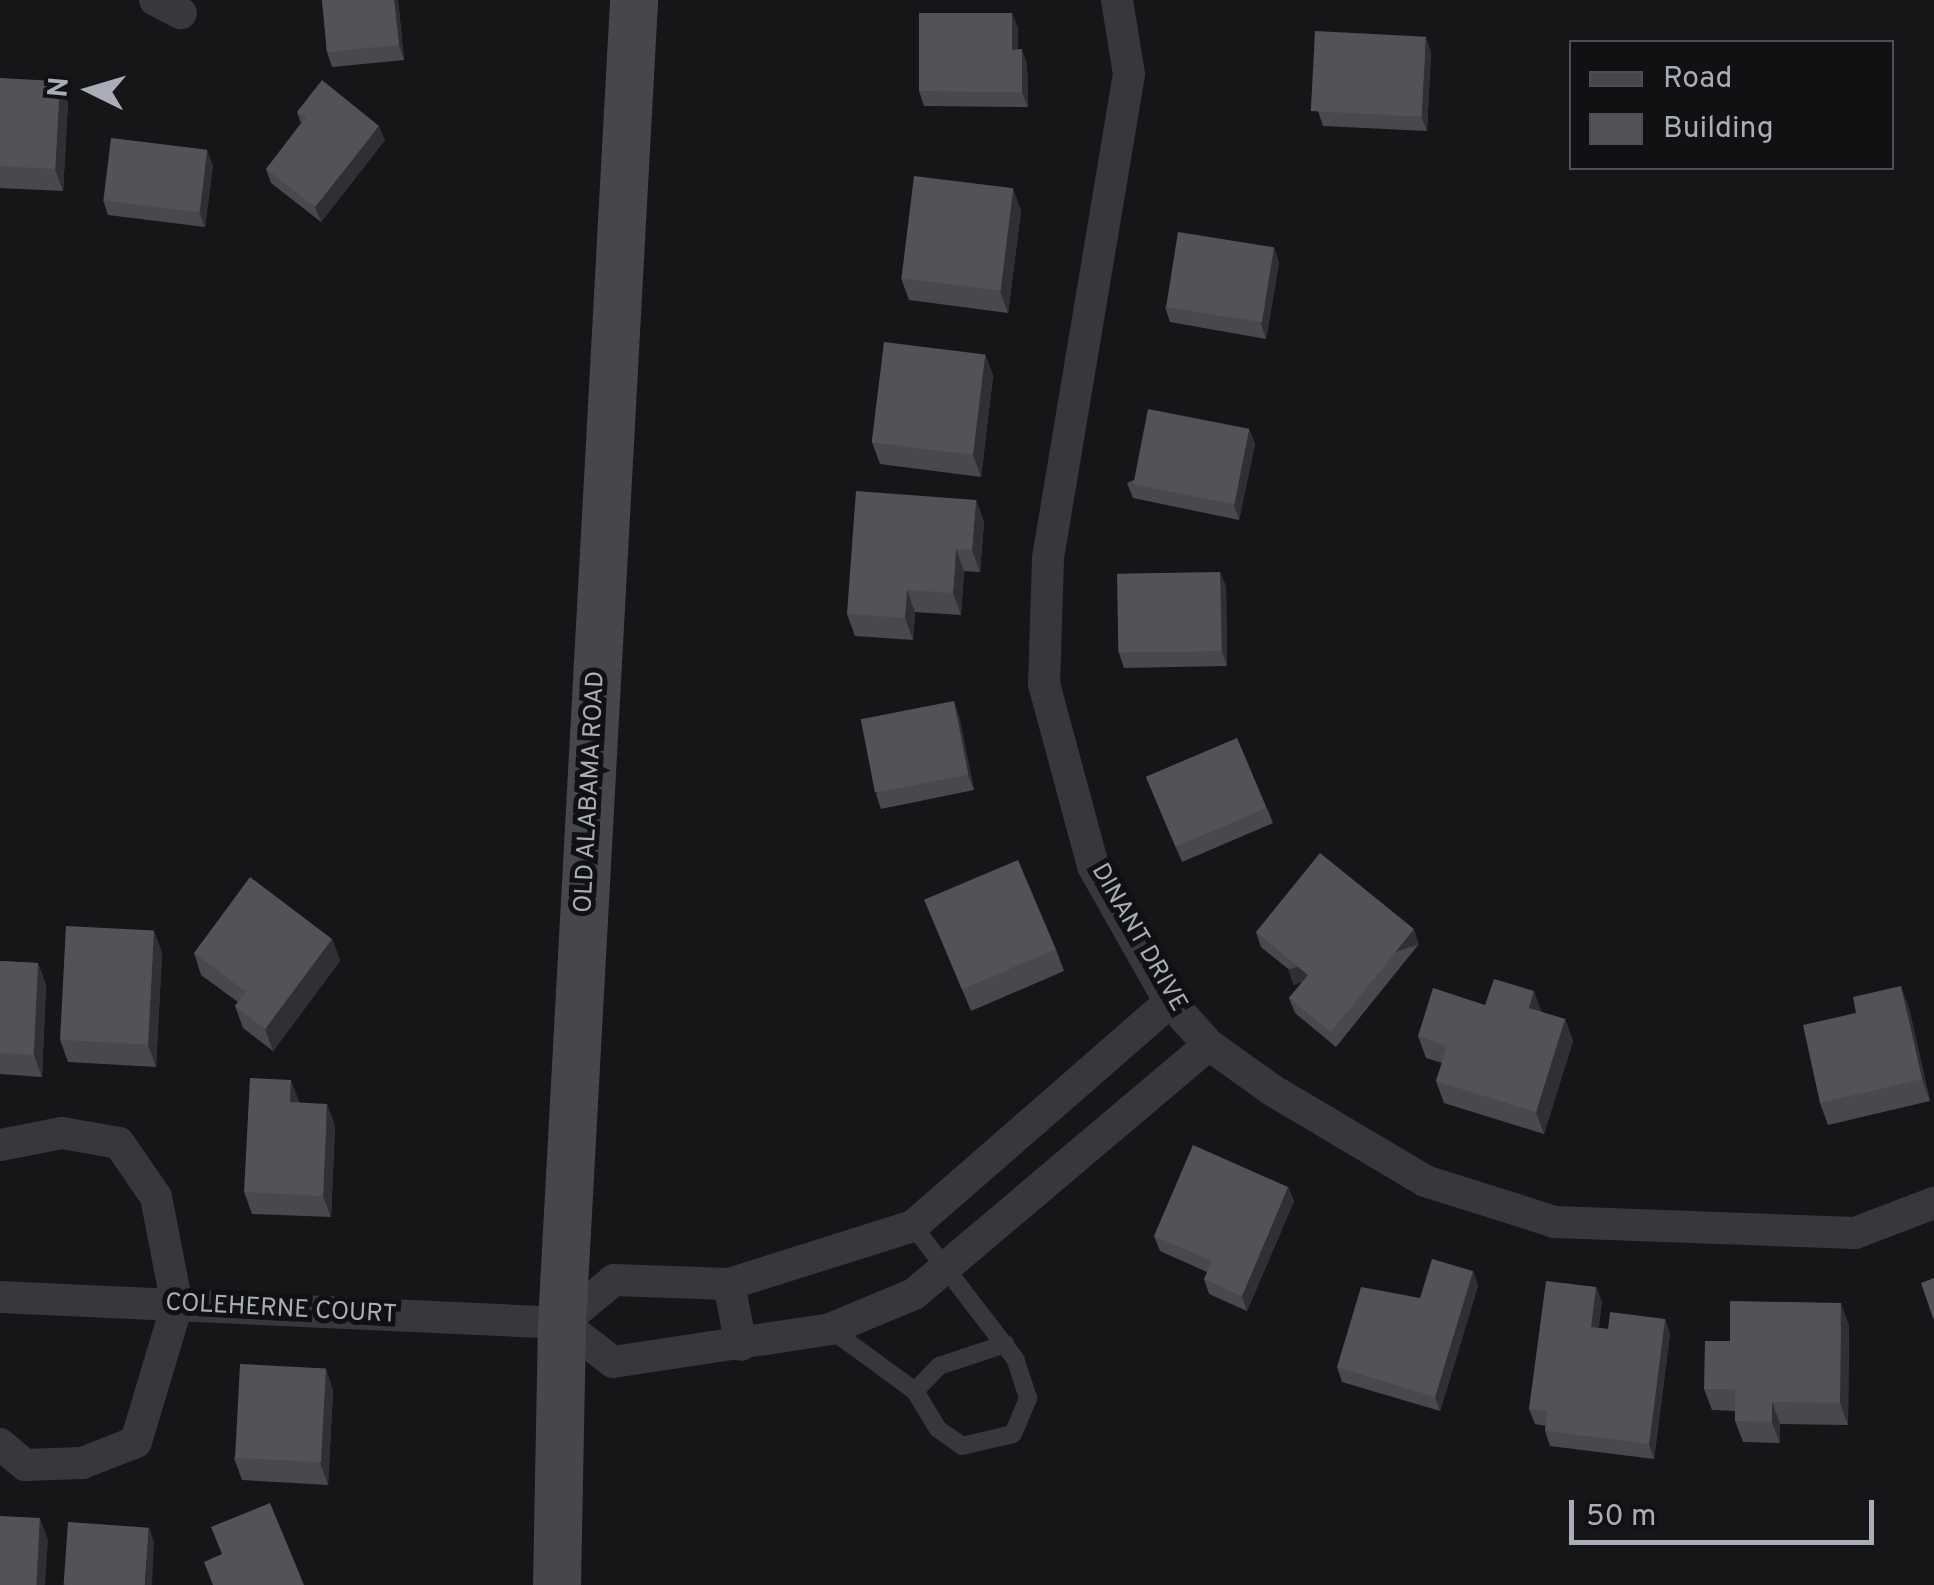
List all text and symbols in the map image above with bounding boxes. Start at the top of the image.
north arrow [40,40,140,140]
legend [1569,40,1894,170]
text: Road [1663,61,1732,98]
text: N [41,76,79,99]
text: Building [1663,111,1774,148]
street label: OLD ALABAMA ROAD [570,669,612,915]
street label: DINANT DRIVE [1083,858,1193,1018]
street label: COLEHERNE COURT [164,1289,398,1331]
scale bar [1574,1480,1879,1542]
text: 50 m [1586,1499,1656,1536]

